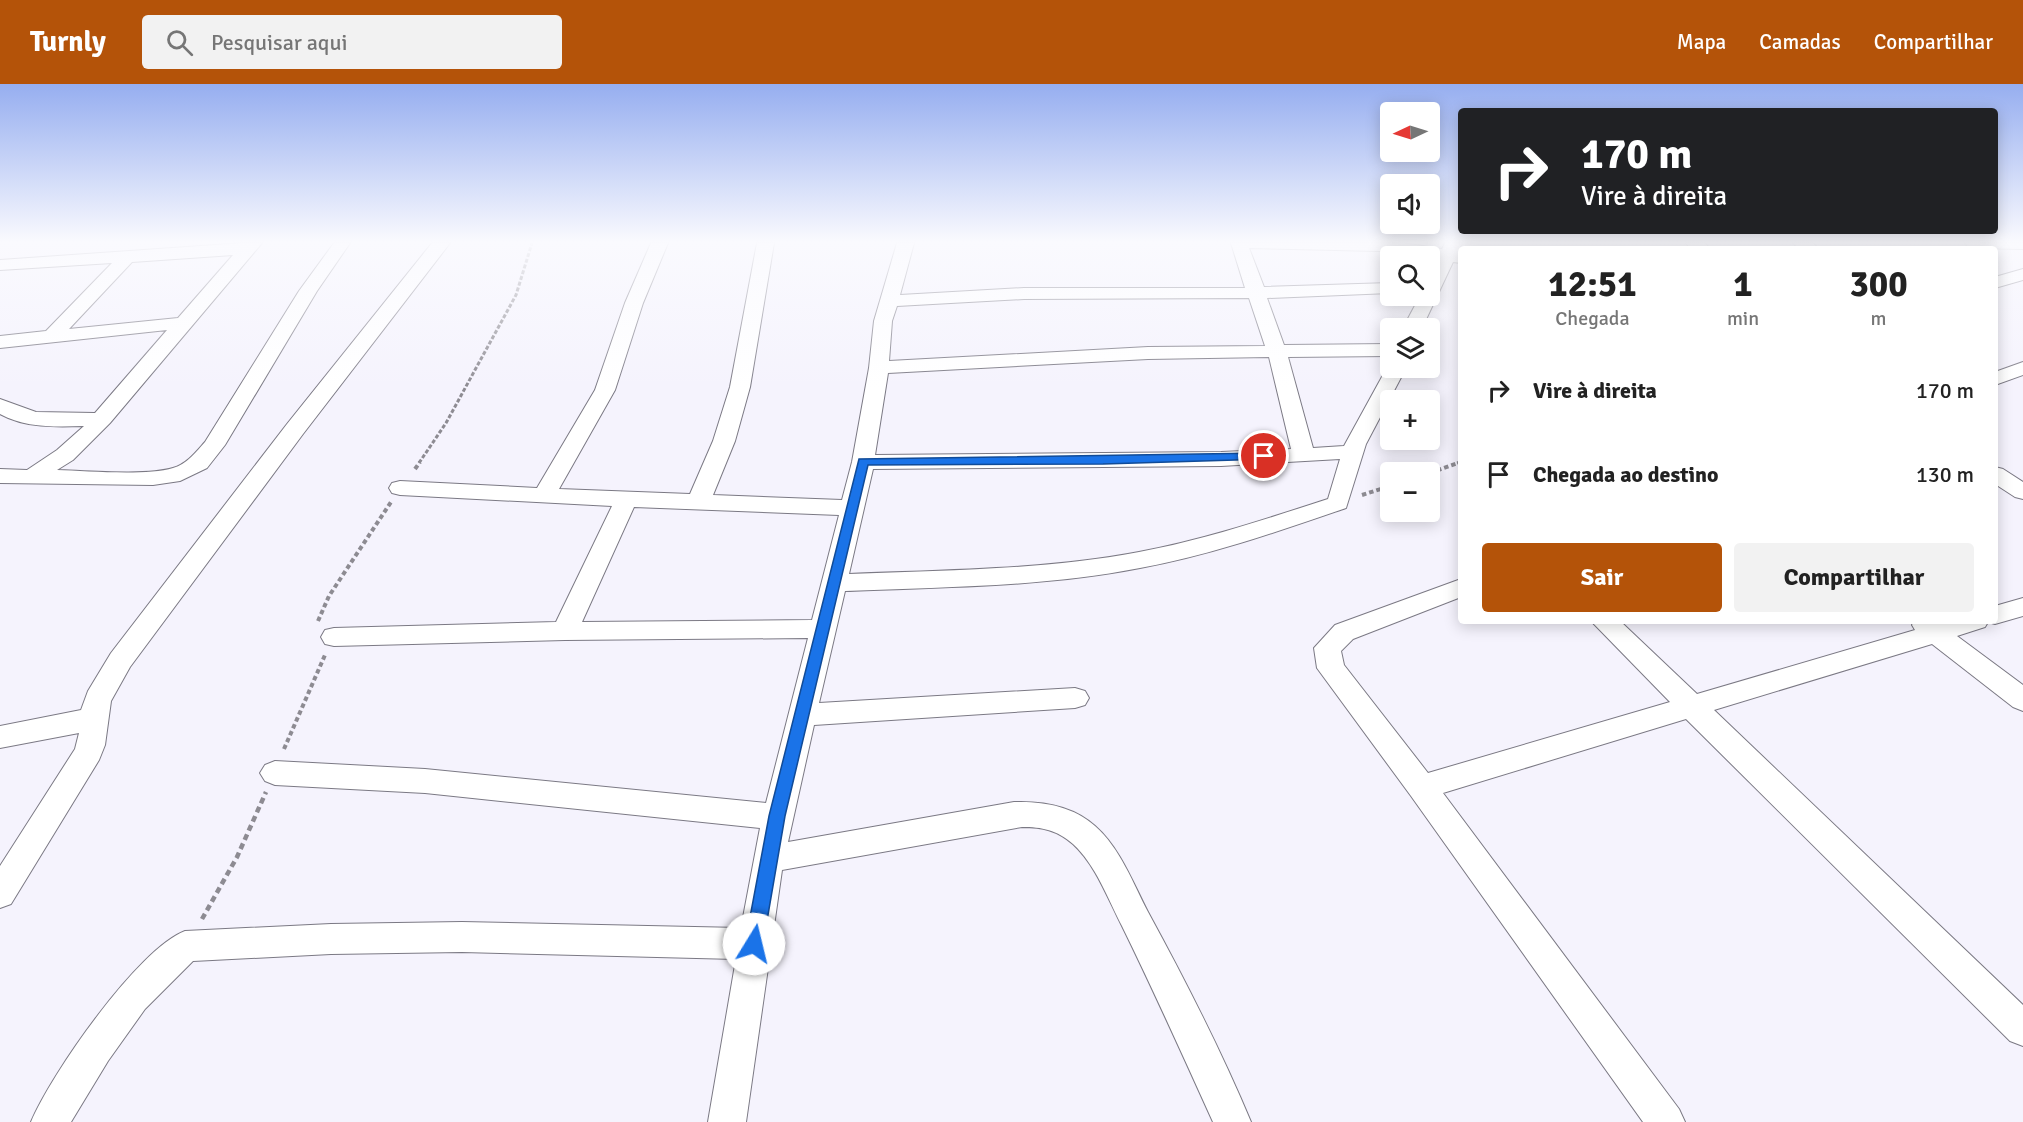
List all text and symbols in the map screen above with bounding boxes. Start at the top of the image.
search box [142,15,562,69]
text: Turnly [30,25,106,59]
icon: search [163,26,196,59]
text: Pesquisar aqui [211,29,347,56]
text: Mapa [1677,29,1726,55]
text: Camadas [1759,29,1841,55]
text: Compartilhar [1874,29,1993,55]
north arrow [1380,102,1440,162]
map controls [1380,102,1440,522]
text: 170 m [1581,129,1692,180]
icon: right [1482,132,1560,210]
button: sound [1380,174,1440,234]
text: Vire à direita [1581,180,1727,213]
button: search [1380,246,1440,306]
text: 12:51 [1548,262,1637,307]
text: 1 [1733,262,1753,307]
text: 300 [1849,262,1908,307]
text: Chegada [1555,306,1630,331]
text: min [1727,306,1759,331]
text: m [1871,306,1887,331]
button: layers [1380,318,1440,378]
icon: right [1482,374,1515,407]
text: Vire à direita [1533,377,1657,404]
text: 170 m [1916,377,1974,404]
button: + [1380,390,1440,450]
pin [1238,430,1289,481]
icon: arrive [1247,439,1280,472]
icon: arrive [1482,458,1515,491]
text: Chegada ao destino [1533,461,1719,488]
text: 130 m [1916,461,1974,488]
button: − [1380,462,1440,522]
button: Sair [1482,543,1722,612]
button: Compartilhar [1734,543,1974,612]
position arrow [722,912,786,976]

